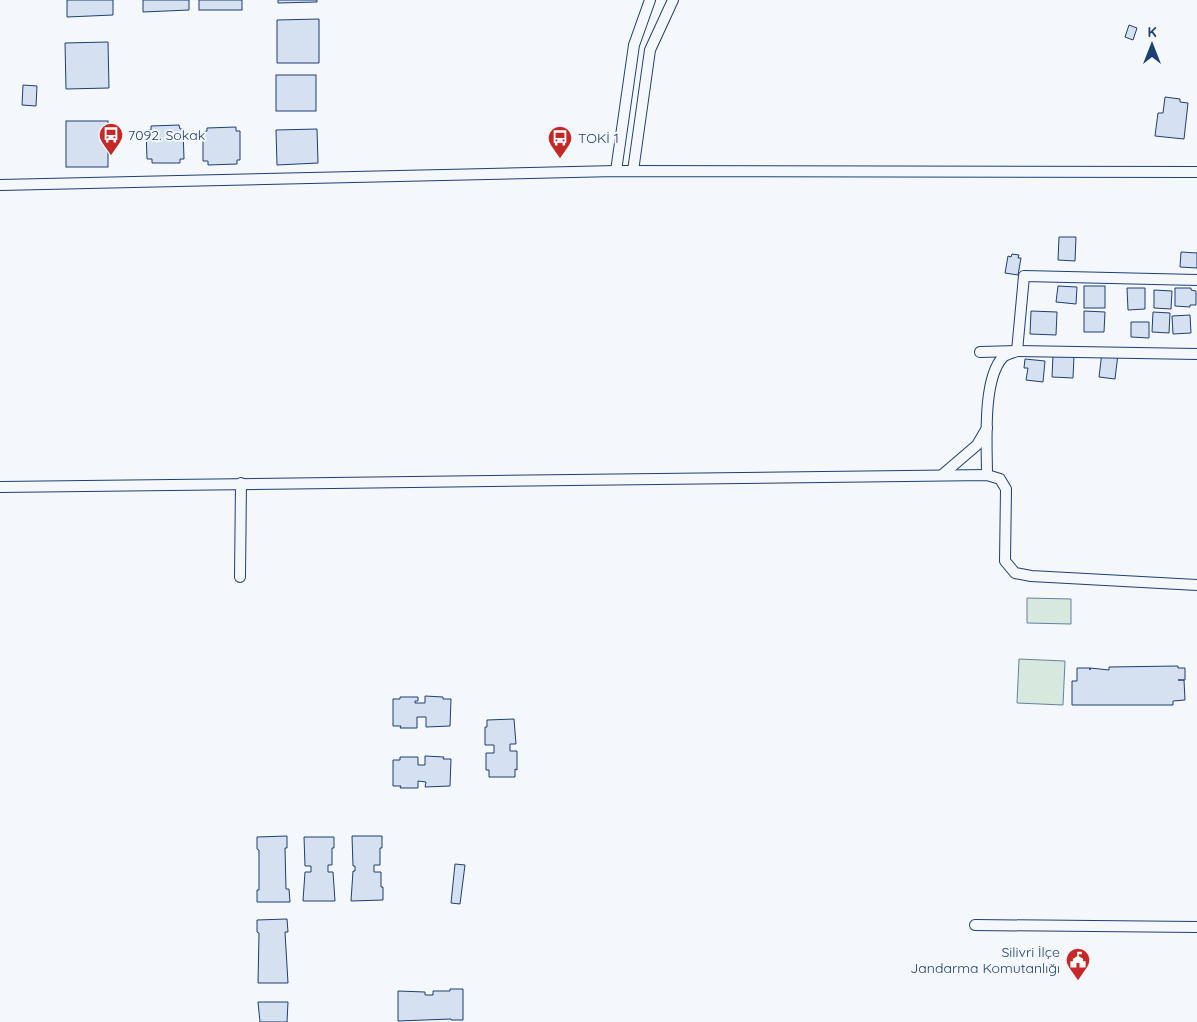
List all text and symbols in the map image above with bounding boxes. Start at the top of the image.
north arrow [1127,20,1177,70]
text: K [1147,23,1157,41]
bus stop icon: 7092. Sokak [98,122,124,156]
bus stop icon: TOKİ 1 [547,125,573,159]
place label: 7092. Sokak [128,126,205,144]
place label: TOKİ 1 [578,129,619,147]
place label: Silivri İlçe Jandarma Komutanlığı [910,943,1060,977]
public building icon: Silivri İlçe Jandarma Komutanlığı [1065,947,1091,981]

